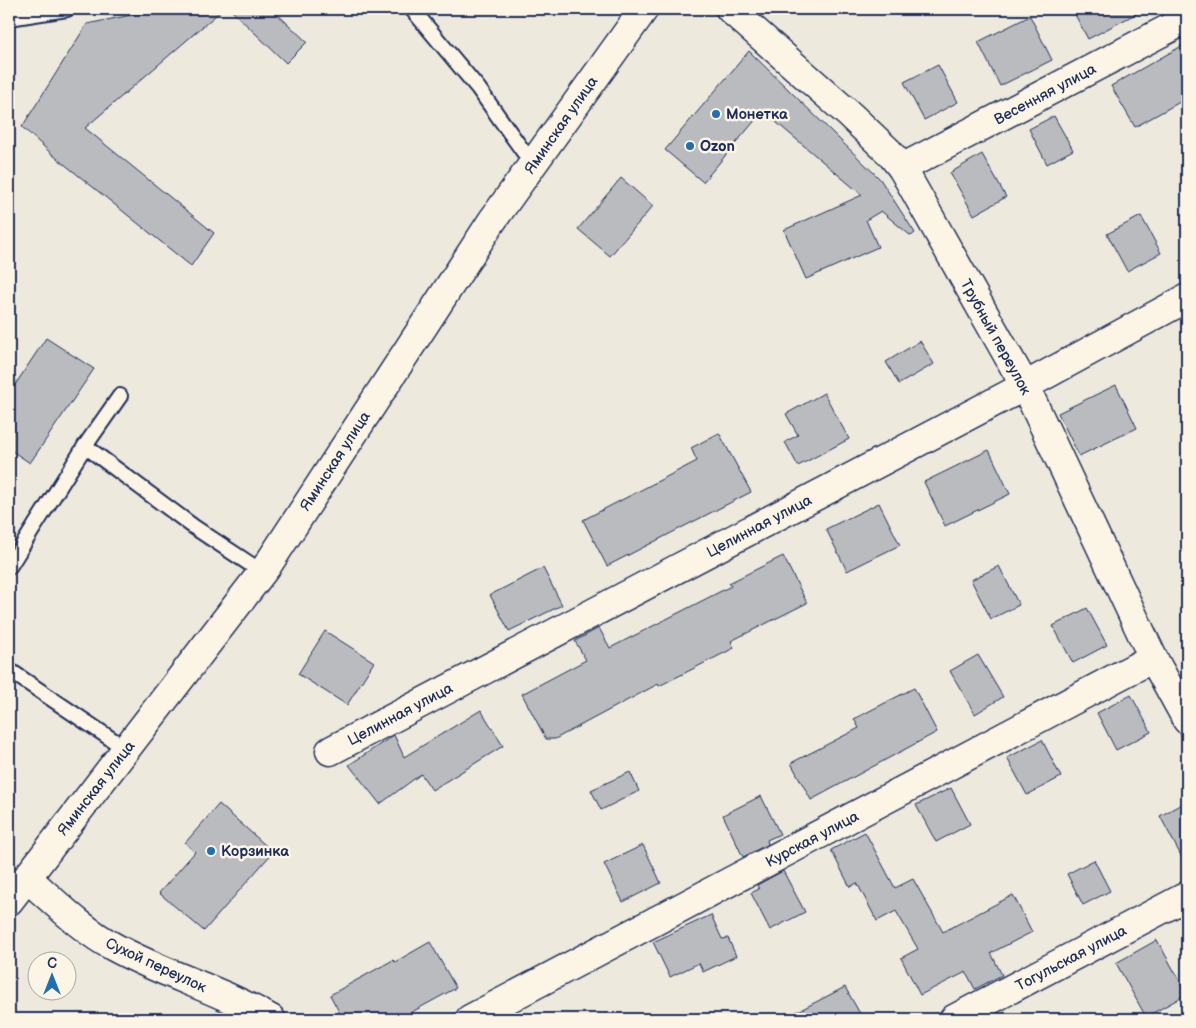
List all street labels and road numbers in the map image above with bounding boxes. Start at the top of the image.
street label: Весенняя улица [991,60,1100,129]
street label: Яминская улица [521,73,602,178]
street label: Трубный переулок [956,276,1035,398]
street label: Яминская улица [296,408,375,515]
street label: Целинная улица [703,491,815,562]
street label: Целинная улица [344,679,456,750]
street label: Яминская улица [53,737,139,840]
street label: Курская улица [762,807,862,872]
street label: Тогульская улица [1012,921,1130,996]
street label: Сухой переулок [102,934,209,997]

